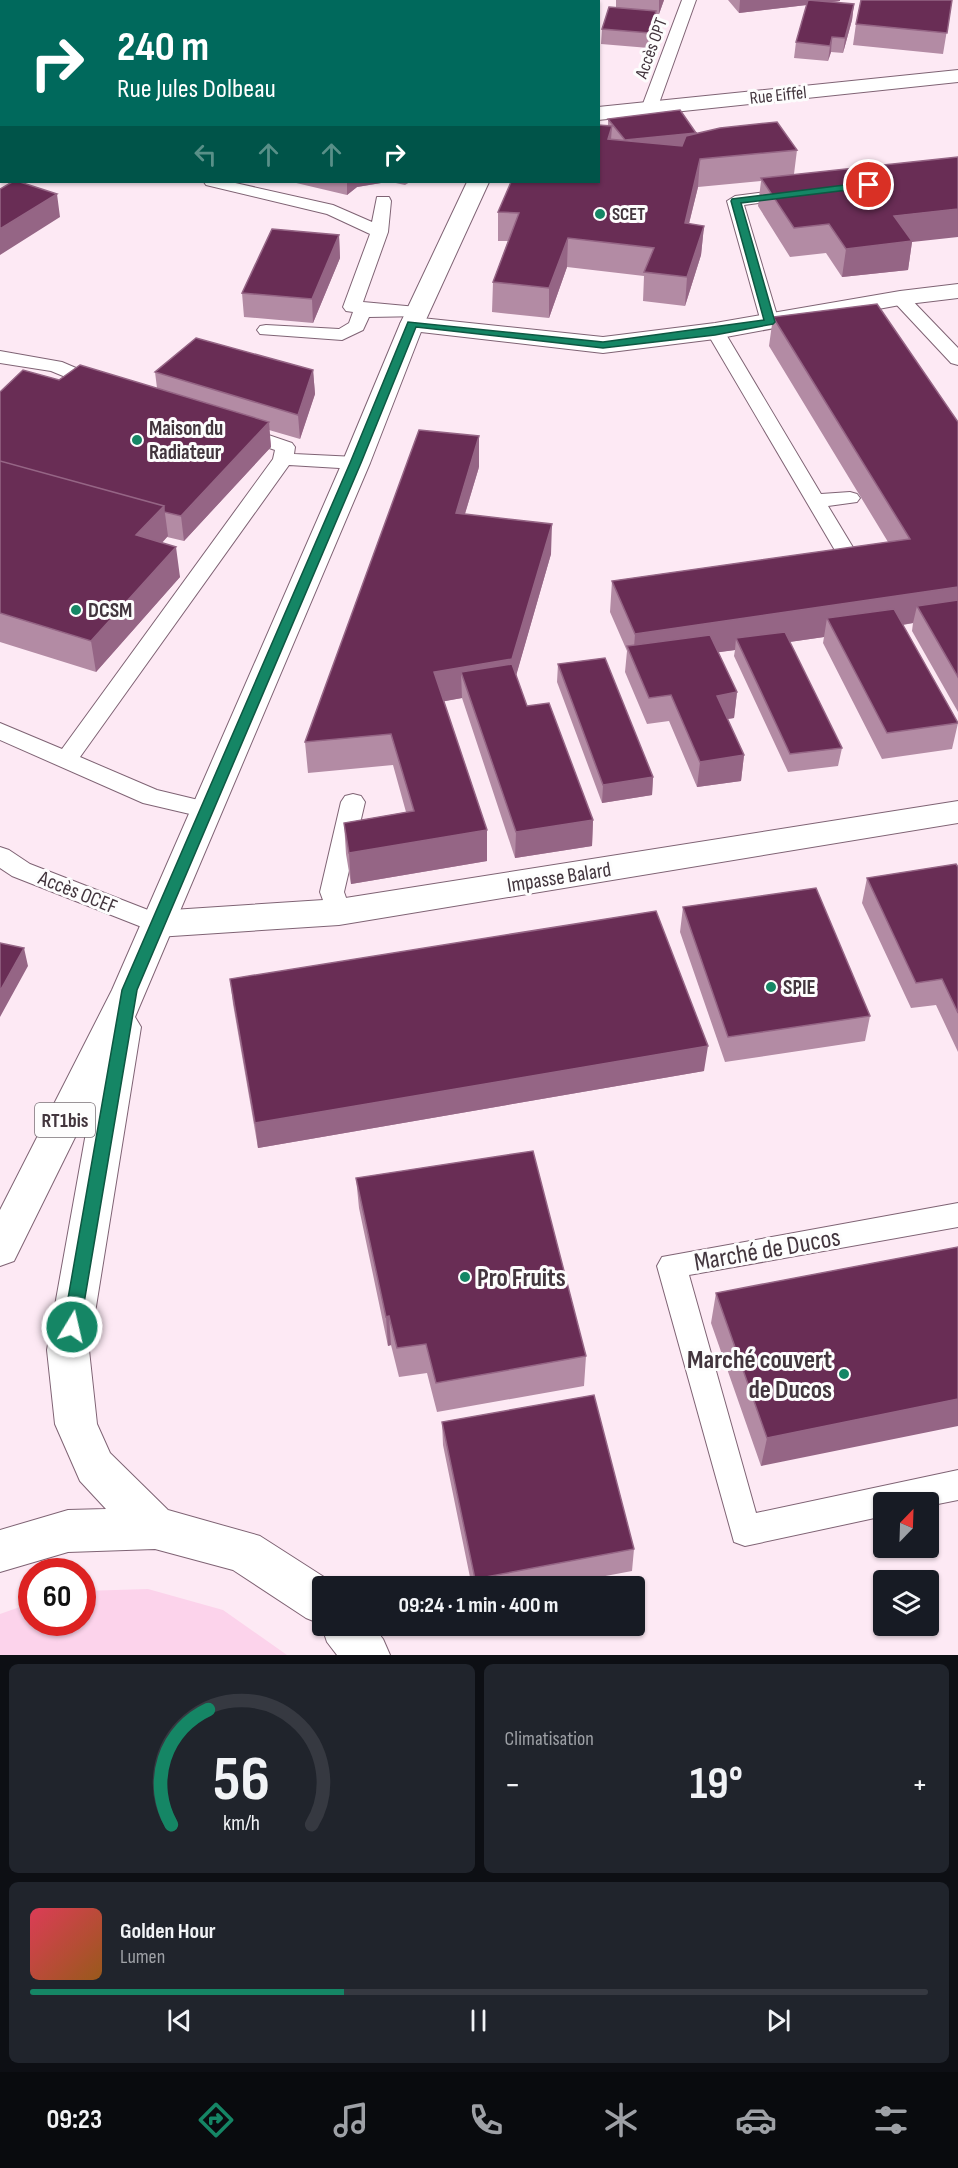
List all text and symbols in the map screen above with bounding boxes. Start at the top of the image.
street label: Accès OPT [631,15,672,82]
text: 240 m [117,22,209,73]
icon: right [18,24,96,102]
text: Rue Jules Dolbeau [117,73,276,105]
street label: Rue Eiffel [748,82,808,109]
icon: left [189,138,222,171]
icon: ahead [252,138,285,171]
icon: ahead [315,138,348,171]
icon: right [378,138,411,171]
pin [843,159,894,210]
icon: arrive [852,168,885,201]
place label: SCET [612,204,645,225]
marker: SCET [593,207,607,221]
place label: Maison du Radiateur [149,416,223,465]
marker: Maison du Radiateur [130,433,144,447]
place label: DCSM [88,598,132,623]
marker: DCSM [69,603,83,617]
street label: Impasse Balard [505,857,613,898]
street label: Accès OCEF [34,865,121,920]
place label: SPIE [783,975,816,1000]
marker: SPIE [764,980,778,994]
road number: RT1bis [35,1103,95,1137]
street label: Marché de Ducos [692,1222,843,1279]
place label: Pro Fruits [477,1263,566,1294]
marker: Pro Fruits [458,1270,472,1284]
position arrow [40,1295,104,1359]
place label: Marché couvert de Ducos [687,1345,832,1406]
marker: Marché couvert de Ducos [837,1367,851,1381]
north arrow [873,1492,939,1558]
map controls [873,1492,939,1636]
speed limit sign: 60 [18,1558,96,1636]
button: layers [873,1570,939,1636]
text: 09:24 · 1 min · 400 m [399,1592,558,1619]
text: Climatisation [505,1727,594,1751]
text: 56 [213,1743,270,1818]
text: 19° [690,1757,743,1812]
text: − [505,1765,521,1805]
text: + [912,1765,928,1805]
text: km/h [223,1812,260,1837]
text: Golden Hour [120,1918,216,1945]
text: Lumen [120,1945,165,1969]
icon: previous [163,2004,196,2037]
icon: pause [462,2004,495,2037]
icon: next [762,2004,795,2037]
icon: directions [195,2099,237,2141]
icon: music [330,2099,372,2141]
icon: phone [465,2099,507,2141]
icon: climate [600,2099,642,2141]
icon: car [735,2099,777,2141]
icon: filters [870,2099,912,2141]
text: 09:23 [46,2104,102,2136]

